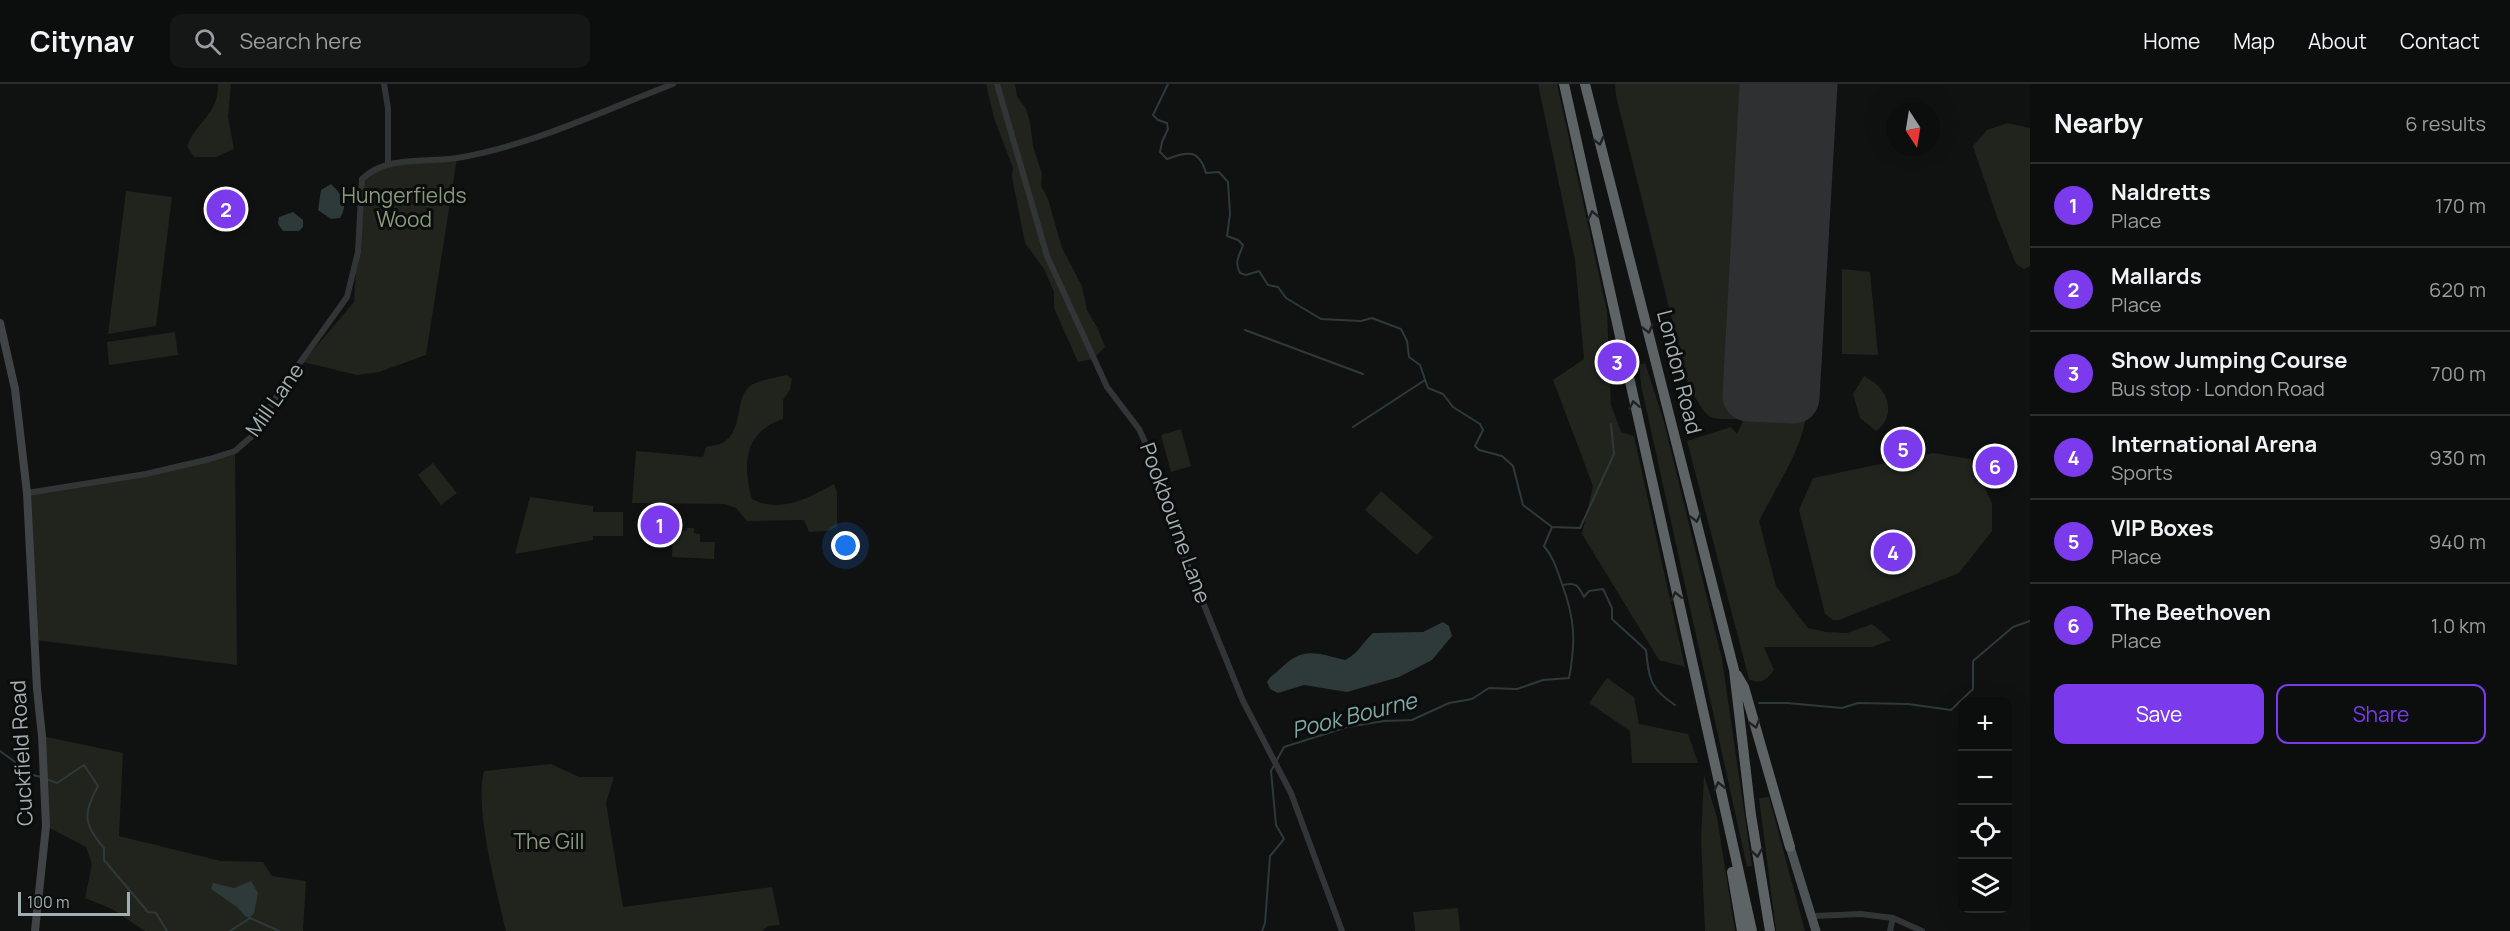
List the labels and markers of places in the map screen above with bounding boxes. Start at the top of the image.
pin: 2 [206,186,246,232]
pin: 3 [1598,340,1636,384]
pin: 5 [1884,426,1922,472]
pin: 6 [1976,444,2014,488]
pin: 1 [640,502,680,548]
pin: 4 [1874,530,1912,574]

